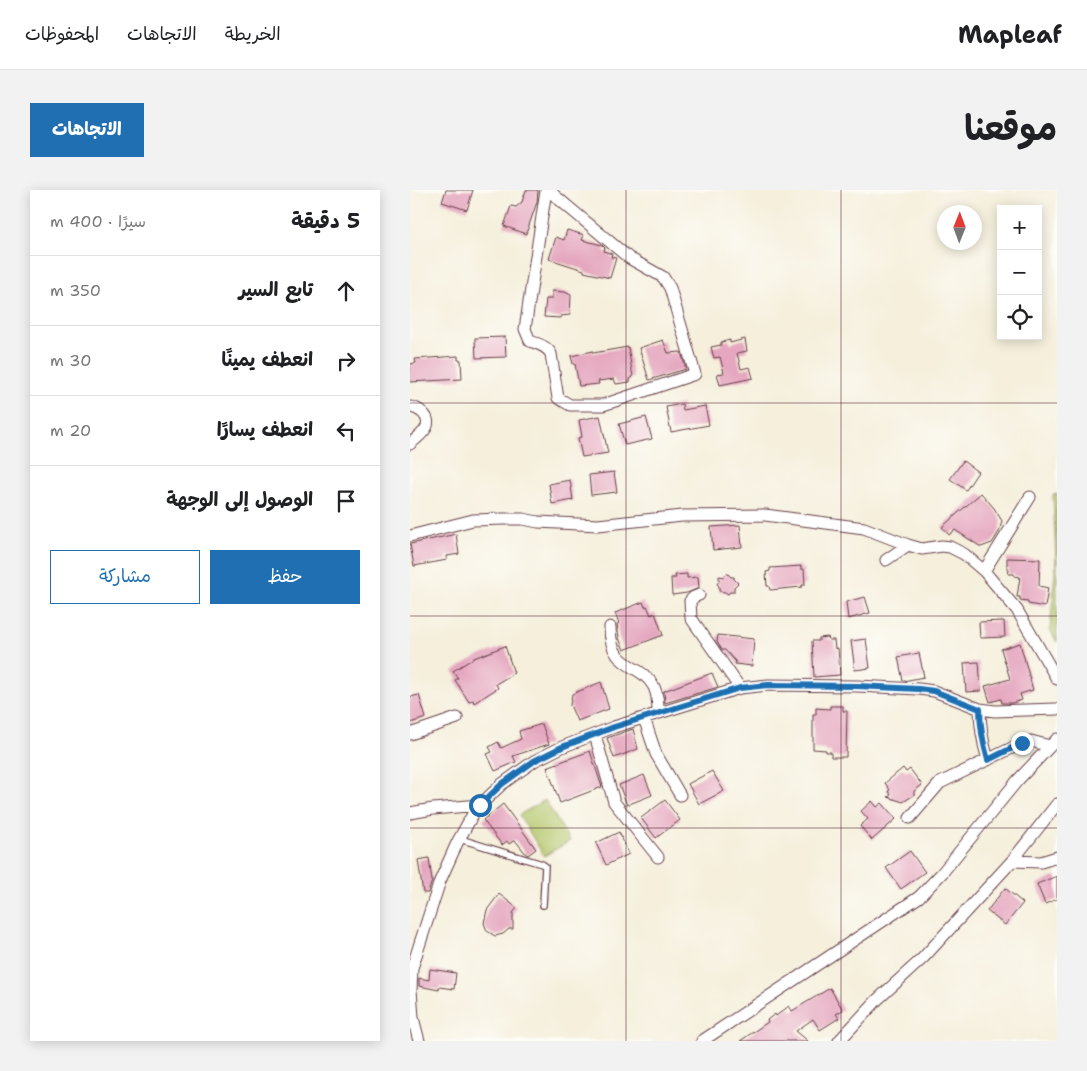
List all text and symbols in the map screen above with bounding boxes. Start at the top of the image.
text: Mapleaf [958,19,1062,51]
text: المحفوظات [25,22,99,46]
text: الاتجاهات [127,22,197,46]
text: الخريطة [225,22,281,46]
button: الاتجاهات [30,103,144,157]
text: موقعنا [964,104,1057,151]
north arrow [937,205,982,250]
map controls [997,205,1042,340]
button: + [997,205,1042,250]
text: 5 دقيقة [291,207,360,235]
text: سيرًا · 400 m [50,211,146,232]
button: − [997,250,1042,295]
text: تابع السير [239,277,313,302]
icon: ahead [332,277,360,305]
text: 350 m [50,280,101,301]
button: locate [997,295,1042,340]
text: انعطف يمينًا [222,347,313,372]
icon: right [332,347,360,375]
text: 30 m [50,350,91,371]
text: انعطف يسارًا [217,417,313,442]
icon: left [332,417,360,445]
text: 20 m [50,420,91,441]
text: الوصول إلى الوجهة [166,487,313,512]
icon: arrive [332,487,360,515]
button: مشاركة [50,550,200,604]
button: حفظ [210,550,360,604]
route end [1011,732,1034,755]
route start [469,794,492,817]

